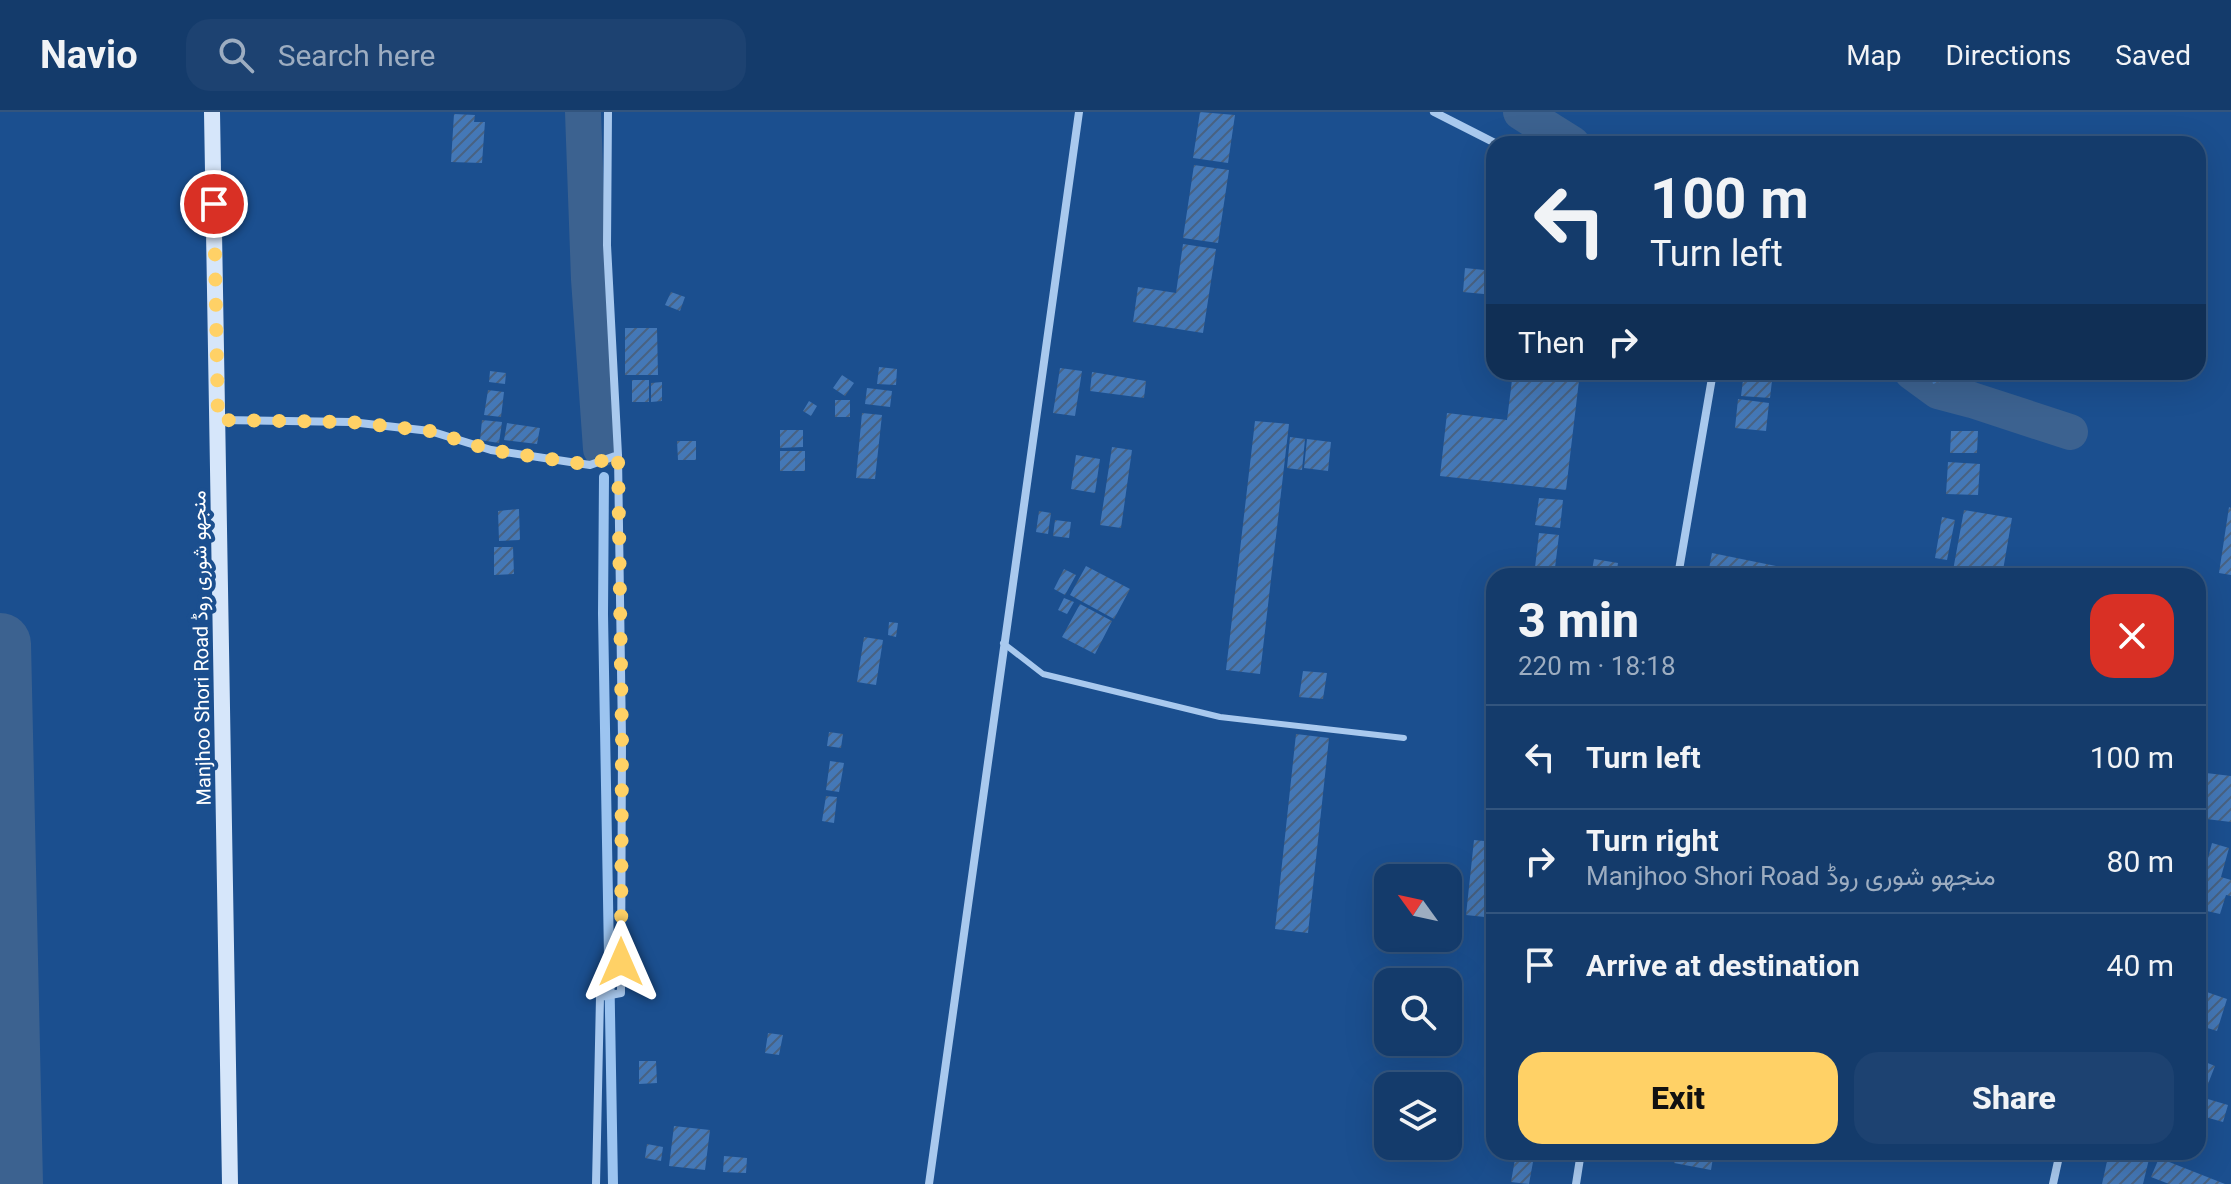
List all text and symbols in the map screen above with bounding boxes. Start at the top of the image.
search box [186,19,746,91]
text: Navio [40,33,138,77]
icon: search [214,33,258,77]
text: Search here [278,38,435,73]
text: Map [1846,39,1902,72]
text: Directions [1946,39,2071,72]
text: Saved [2115,39,2191,72]
text: 100 m [1650,166,1809,232]
icon: left [1518,168,1622,272]
pin [180,170,248,238]
icon: arrive [192,182,236,226]
text: Turn left [1650,233,1783,275]
icon: right [1601,320,1645,364]
text: Then [1518,325,1585,360]
street label: Manjhoo Shori Road منجھو شوری روڈ [186,490,217,806]
text: 3 min [1518,592,1639,649]
button: close [2090,594,2174,678]
text: 220 m · 18:18 [1518,651,1676,681]
icon: left [1518,735,1562,779]
text: Turn left [1586,740,1701,775]
text: 100 m [2090,740,2174,775]
text: Turn right [1586,823,1719,858]
icon: right [1518,839,1562,883]
text: 80 m [2107,844,2174,879]
text: Manjhoo Shori Road منجھو شوری روڈ [1586,861,1996,891]
north arrow [1374,864,1462,952]
map controls [1374,864,1462,1160]
position arrow [579,920,663,1004]
icon: arrive [1518,943,1562,987]
text: Arrive at destination [1586,948,1860,983]
text: 40 m [2107,948,2174,983]
button: search [1374,968,1462,1056]
button: Exit [1518,1052,1838,1144]
button: Share [1854,1052,2174,1144]
button: layers [1374,1072,1462,1160]

